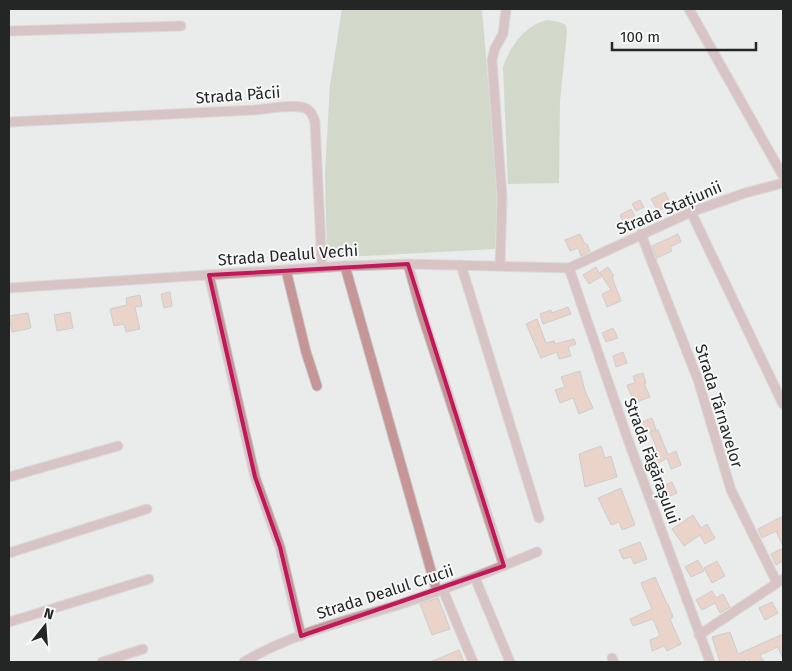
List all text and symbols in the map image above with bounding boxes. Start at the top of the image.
scale bar [612,20,756,52]
text: 100 m [620,28,660,46]
street label: Strada Păcii [195,83,281,107]
street label: Strada Stațiunii [614,177,725,240]
street label: Strada Dealul Vechi [217,241,359,269]
street label: Strada Târnavelor [691,342,747,471]
street label: Strada Făgărașului [619,395,684,527]
street label: Strada Dealul Crucii [314,561,456,623]
north arrow [20,601,70,651]
text: N [42,605,56,624]

